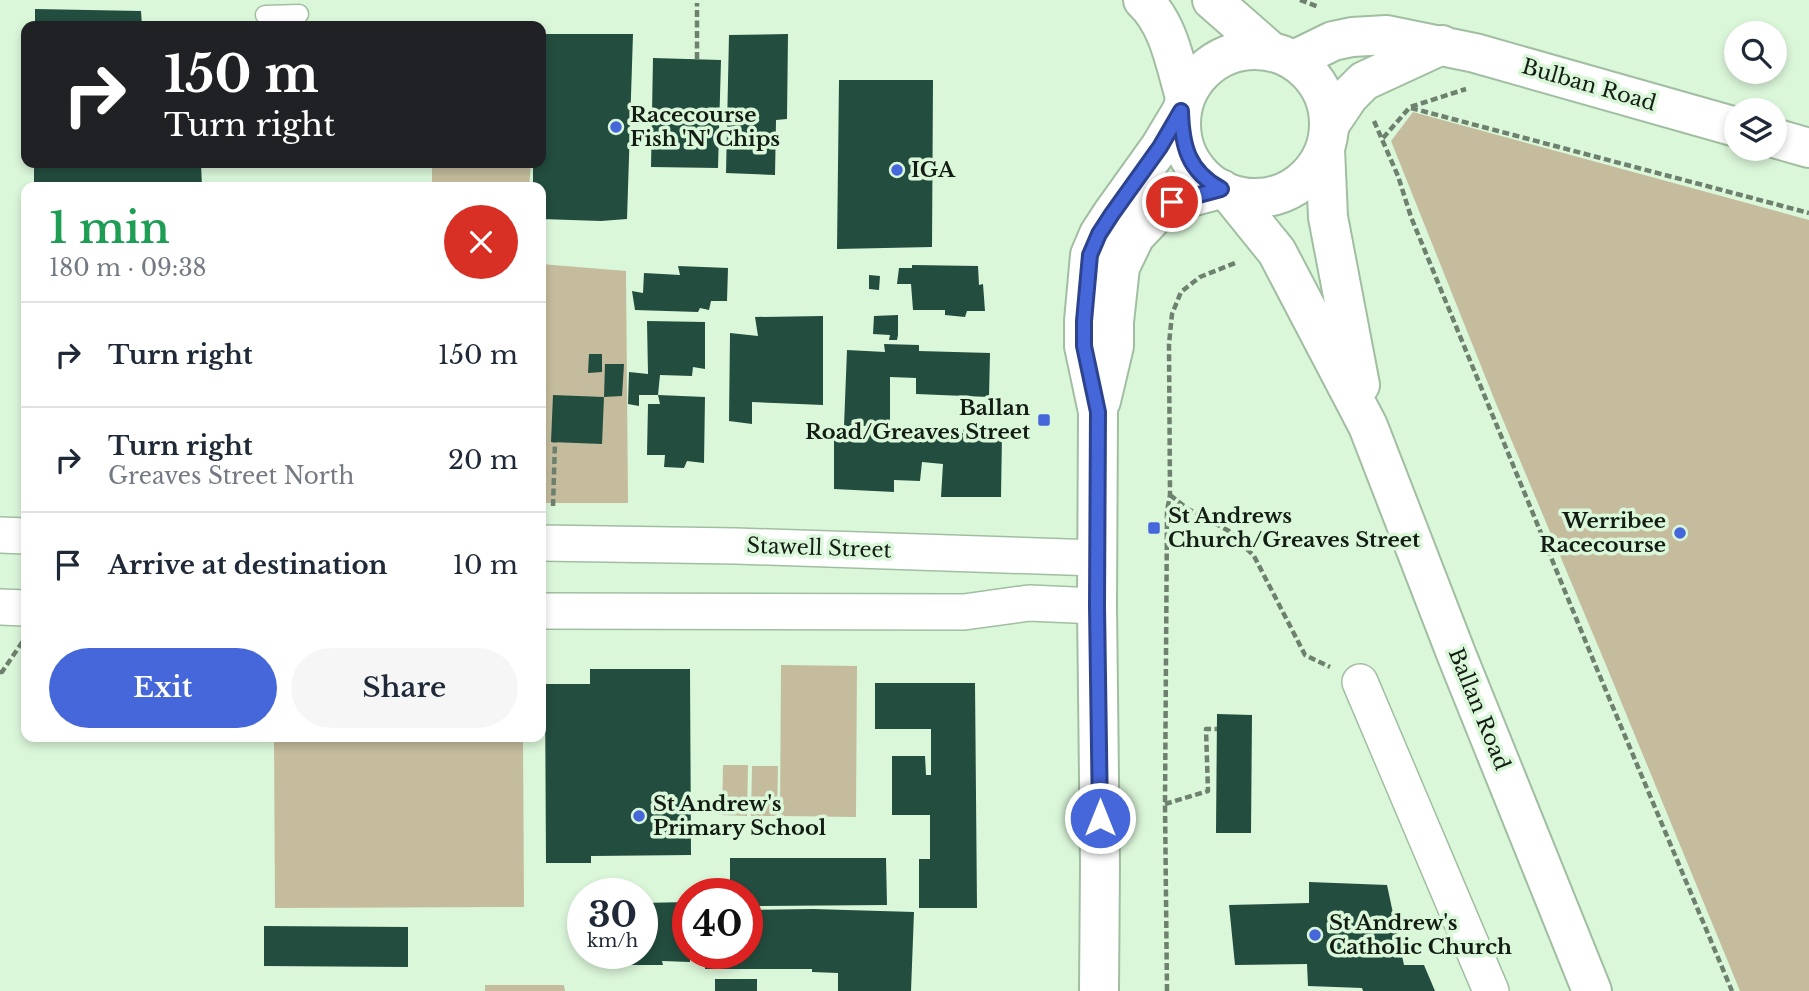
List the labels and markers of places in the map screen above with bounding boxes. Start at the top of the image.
place label: Racecourse Fish 'N' Chips [630,102,780,152]
marker: Racecourse Fish 'N' Chips [608,119,624,135]
place label: IGA [911,157,956,183]
marker: IGA [889,162,905,178]
pin [1142,172,1202,232]
place label: Ballan Road/Greaves Street [805,395,1030,445]
marker: Ballan Road/Greaves Street [1036,412,1052,428]
place label: St Andrews Church/Greaves Street [1168,503,1420,553]
place label: Werribee Racecourse [1540,508,1666,558]
marker: St Andrews Church/Greaves Street [1146,520,1162,536]
marker: Werribee Racecourse [1672,525,1688,541]
place label: St Andrew's Primary School [653,791,827,841]
marker: St Andrew's Primary School [631,808,647,824]
place label: St Andrew's Catholic Church [1329,910,1512,960]
marker: St Andrew's Catholic Church [1307,927,1323,943]

